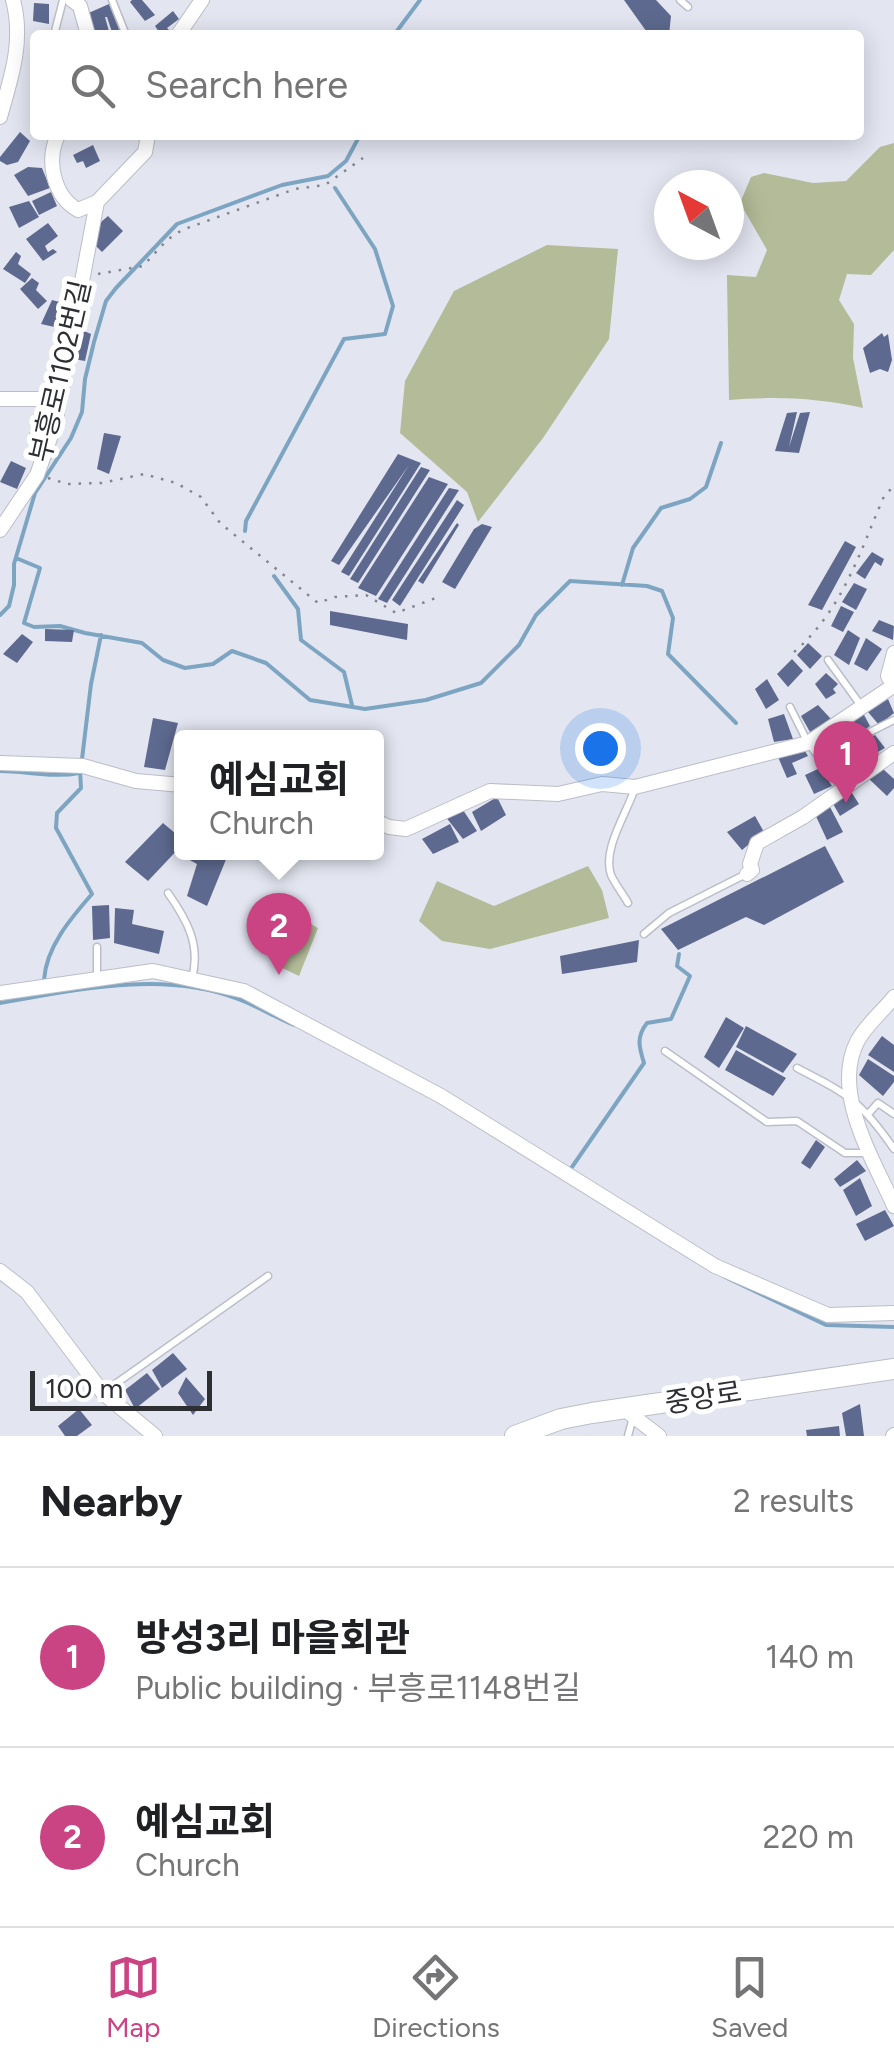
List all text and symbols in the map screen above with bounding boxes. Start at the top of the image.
search box [30,30,864,140]
icon: search [65,58,120,113]
text: Search here [145,62,348,108]
north arrow [654,170,744,260]
street label: 부흥로1102번길 [23,277,97,465]
pin: 1 [814,720,878,803]
your location [575,723,626,774]
popup [174,730,384,860]
text: 예심교회 [209,757,349,803]
text: Church [209,804,314,842]
pin: 2 [246,892,312,975]
scale bar [30,1366,212,1410]
text: 100 m [45,1371,123,1405]
street label: 중앙로 [662,1374,744,1420]
text: Nearby [40,1476,182,1527]
text: 2 results [733,1482,854,1520]
text: 방성3리 마을회관 [135,1615,410,1661]
text: 1 [66,1638,79,1676]
text: 140 m [765,1638,854,1676]
text: Public building · 부흥로1148번길 [135,1669,581,1707]
text: 예심교회 [135,1799,275,1845]
text: 2 [63,1818,82,1856]
text: 220 m [763,1818,854,1856]
text: Church [135,1846,240,1884]
tab: Map [106,1950,161,2044]
tab: Directions [372,1950,500,2044]
tab: Saved [711,1950,788,2044]

